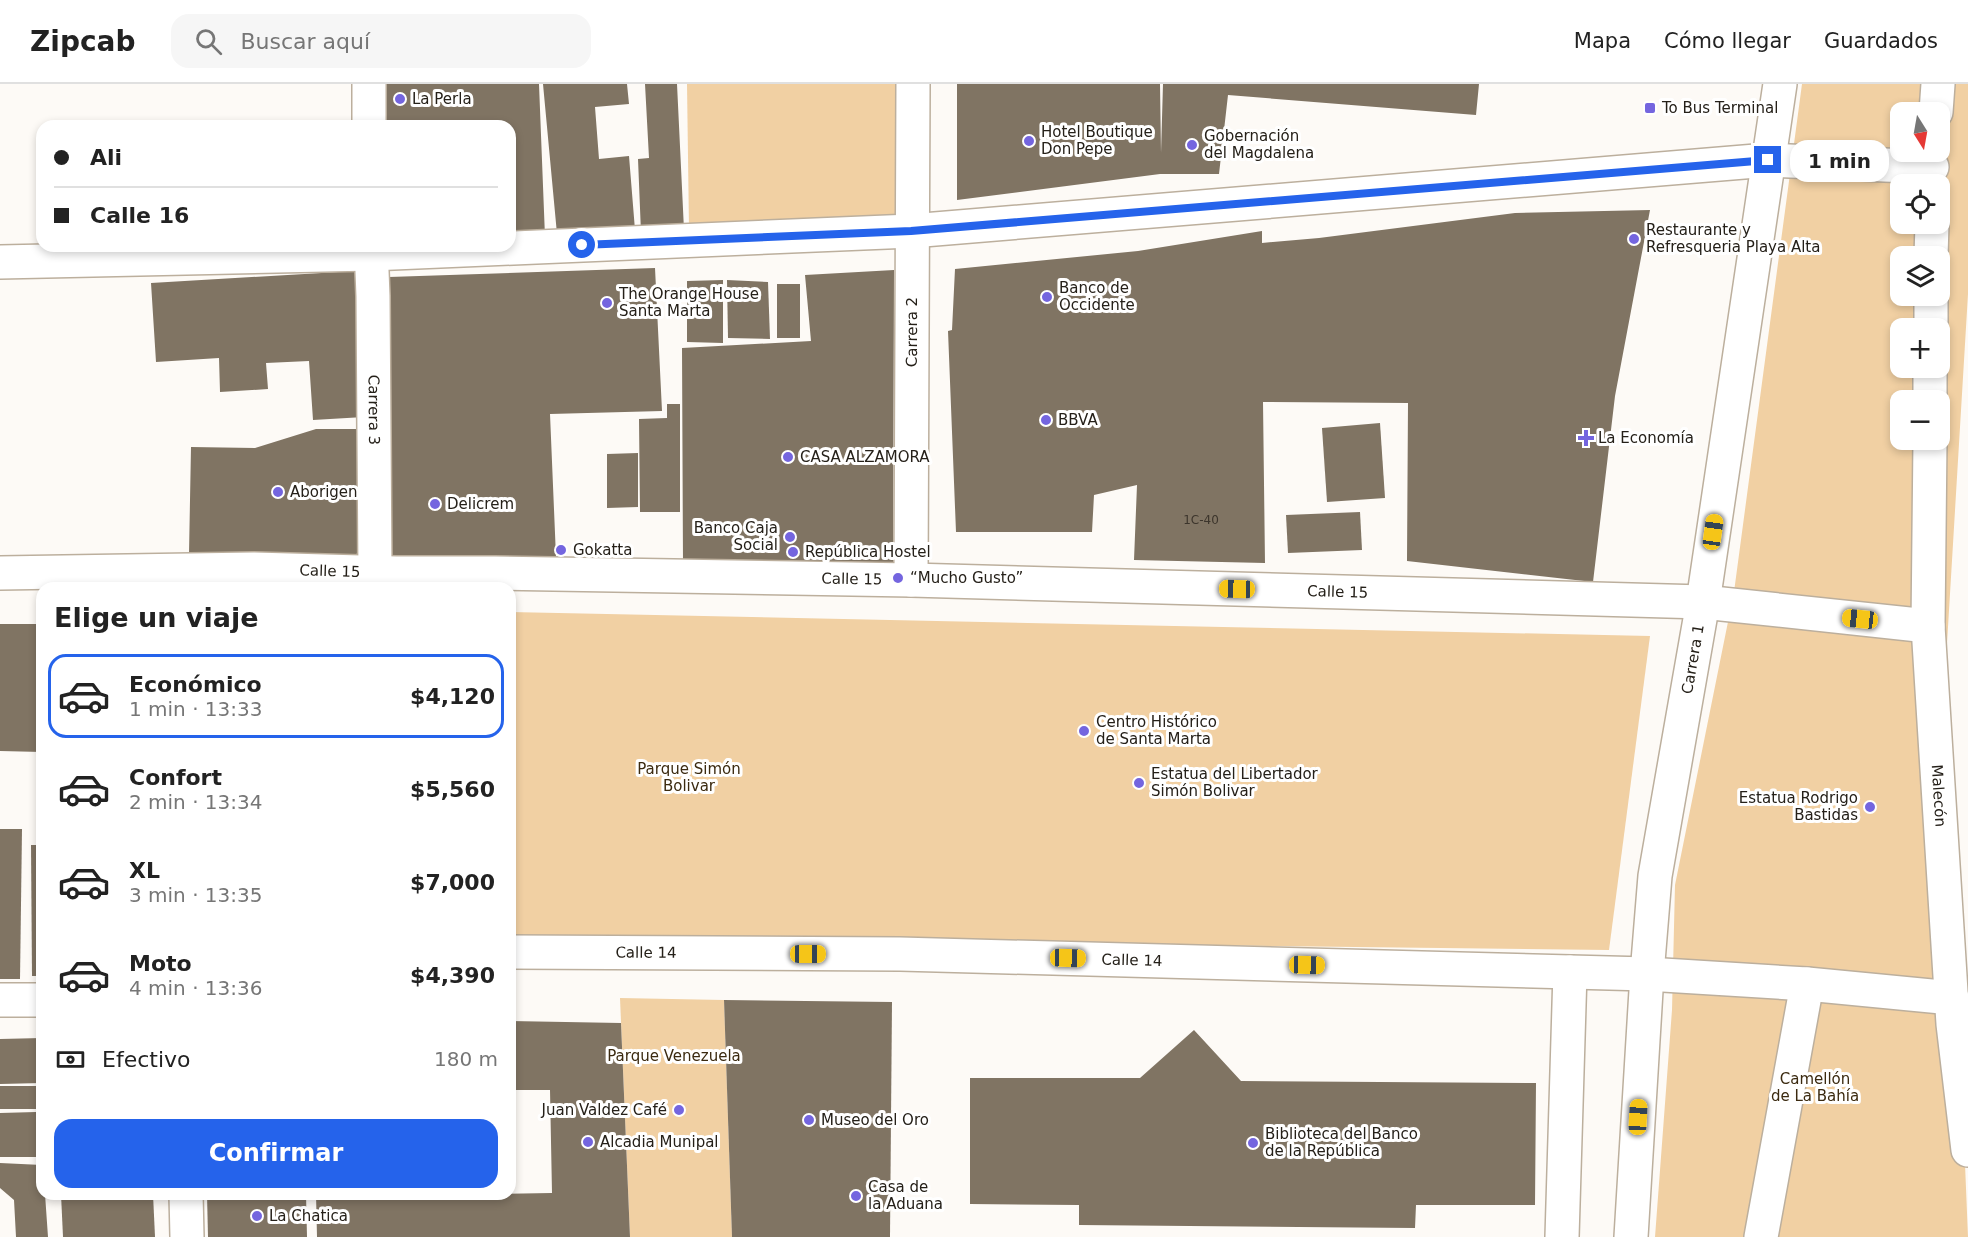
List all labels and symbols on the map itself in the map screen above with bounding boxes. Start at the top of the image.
place label: La Perla [412,90,472,108]
marker: La Perla [393,92,407,106]
place label: To Bus Terminal [1661,99,1778,117]
marker: To Bus Terminal [1643,101,1657,115]
north arrow [1890,102,1950,162]
place label: Hotel Boutique Don Pepe [1041,123,1153,158]
place label: Gobernación del Magdalena [1204,127,1314,162]
marker: Hotel Boutique Don Pepe [1022,134,1036,148]
marker: Gobernación del Magdalena [1185,138,1199,152]
callout: 1 min [1789,139,1888,181]
route end [1754,146,1781,173]
place label: Restaurante y Refresqueria Playa Alta [1646,221,1820,256]
route start [568,231,595,258]
marker: Restaurante y Refresqueria Playa Alta [1627,232,1641,246]
place label: Banco de Occidente [1059,279,1135,314]
place label: The Orange House Santa Marta [618,285,759,320]
marker: Banco de Occidente [1040,290,1054,304]
marker: The Orange House Santa Marta [600,296,614,310]
street label: Carrera 2 [903,297,921,367]
street label: Carrera 3 [365,375,383,445]
place label: BBVA [1058,411,1098,429]
marker: BBVA [1039,413,1053,427]
place label: La Economía [1598,429,1694,447]
marker: La Economía [1579,431,1593,445]
place label: CASA ALZAMORA [800,448,930,466]
marker: CASA ALZAMORA [781,450,795,464]
place label: Aborigen [290,483,358,501]
marker: Aborigen [271,485,285,499]
place label: Delicrem [447,495,514,513]
marker: Delicrem [428,497,442,511]
house number: 1C-40 [1183,513,1219,527]
car [1702,513,1724,551]
place label: Banco Caja Social [694,519,778,554]
marker: Banco Caja Social [783,530,797,544]
place label: Gokatta [573,541,632,559]
marker: Gokatta [554,543,568,557]
place label: República Hostel [805,543,931,561]
marker: República Hostel [786,545,800,559]
street label: Calle 15 [299,561,361,581]
street label: Calle 15 [821,569,883,589]
place label: “Mucho Gusto” [910,569,1023,587]
marker: “Mucho Gusto” [891,571,905,585]
car [1219,580,1255,598]
street label: Calle 15 [1307,582,1368,602]
car [1841,608,1879,630]
street label: Carrera 1 [1678,623,1708,695]
place label: Centro Histórico de Santa Marta [1096,713,1217,748]
marker: Centro Histórico de Santa Marta [1077,724,1091,738]
park label: Parque Simón Bolivar [637,760,741,795]
street label: Malecón [1928,764,1950,827]
place label: Estatua del Libertador Simón Bolivar [1151,765,1319,800]
marker: Estatua del Libertador Simón Bolivar [1132,776,1146,790]
place label: Estatua Rodrigo Bastidas [1739,789,1858,824]
marker: Estatua Rodrigo Bastidas [1863,800,1877,814]
street label: Calle 14 [615,944,677,962]
car [790,945,826,963]
car [1050,949,1086,967]
street label: Calle 14 [1101,950,1163,970]
car [1289,956,1325,974]
park label: Parque Venezuela [607,1047,741,1065]
park label: Camellón de La Bahía [1771,1070,1859,1105]
car [1628,1099,1648,1135]
place label: Juan Valdez Café [541,1101,667,1119]
marker: Juan Valdez Café [672,1103,686,1117]
place label: Museo del Oro [821,1111,929,1129]
marker: Museo del Oro [802,1113,816,1127]
place label: Biblioteca del Banco de la República [1265,1125,1418,1160]
place label: Alcadia Munipal [600,1133,719,1151]
marker: Alcadia Munipal [581,1135,595,1149]
marker: Biblioteca del Banco de la República [1246,1136,1260,1150]
place label: Casa de la Aduana [868,1178,943,1213]
marker: Casa de la Aduana [849,1189,863,1203]
place label: La Chatica [269,1207,348,1225]
marker: La Chatica [250,1209,264,1223]

